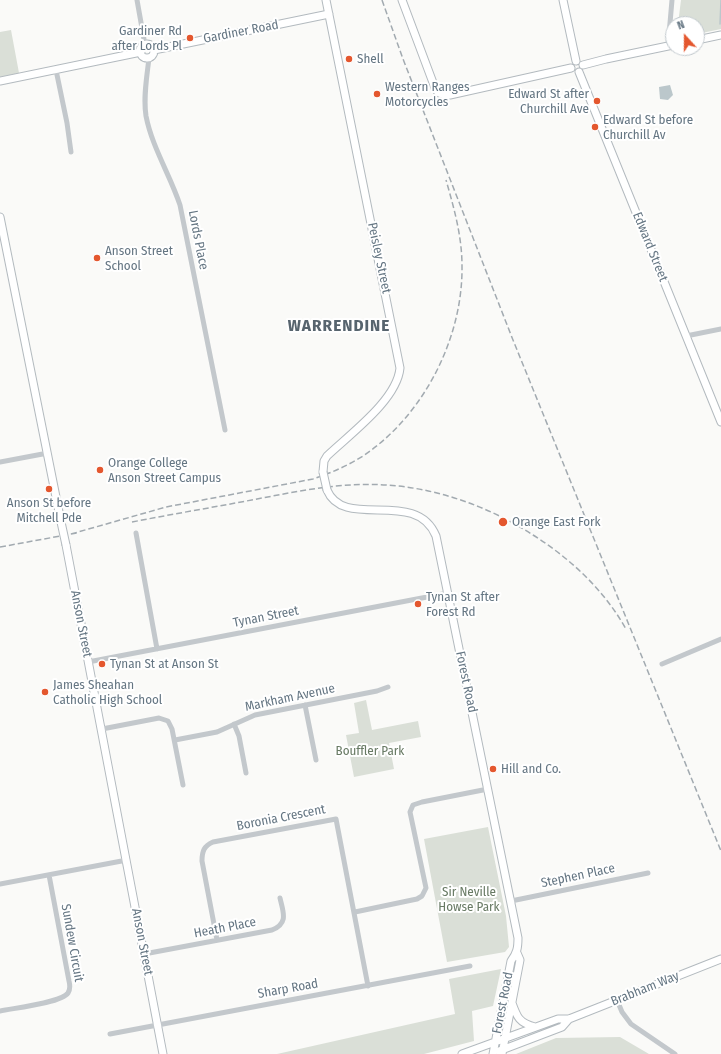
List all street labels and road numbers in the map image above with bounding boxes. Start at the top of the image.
street label: Gardiner Road [202,17,280,47]
street label: Lords Place [185,209,211,271]
street label: Edward Street [629,210,671,284]
street label: Peisley Street [364,221,394,295]
street label: Anson Street [67,589,95,659]
street label: Tynan Street [232,603,300,631]
street label: Forest Road [452,650,480,714]
street label: Markham Avenue [244,681,336,715]
street label: Boronia Crescent [235,802,327,834]
street label: Stephen Place [540,861,616,891]
street label: Sundew Circuit [57,903,87,983]
street label: Anson Street [128,907,156,977]
street label: Heath Place [193,914,257,942]
street label: Brabham Way [609,968,681,1010]
street label: Forest Road [489,971,517,1035]
street label: Sharp Road [257,976,319,1002]

